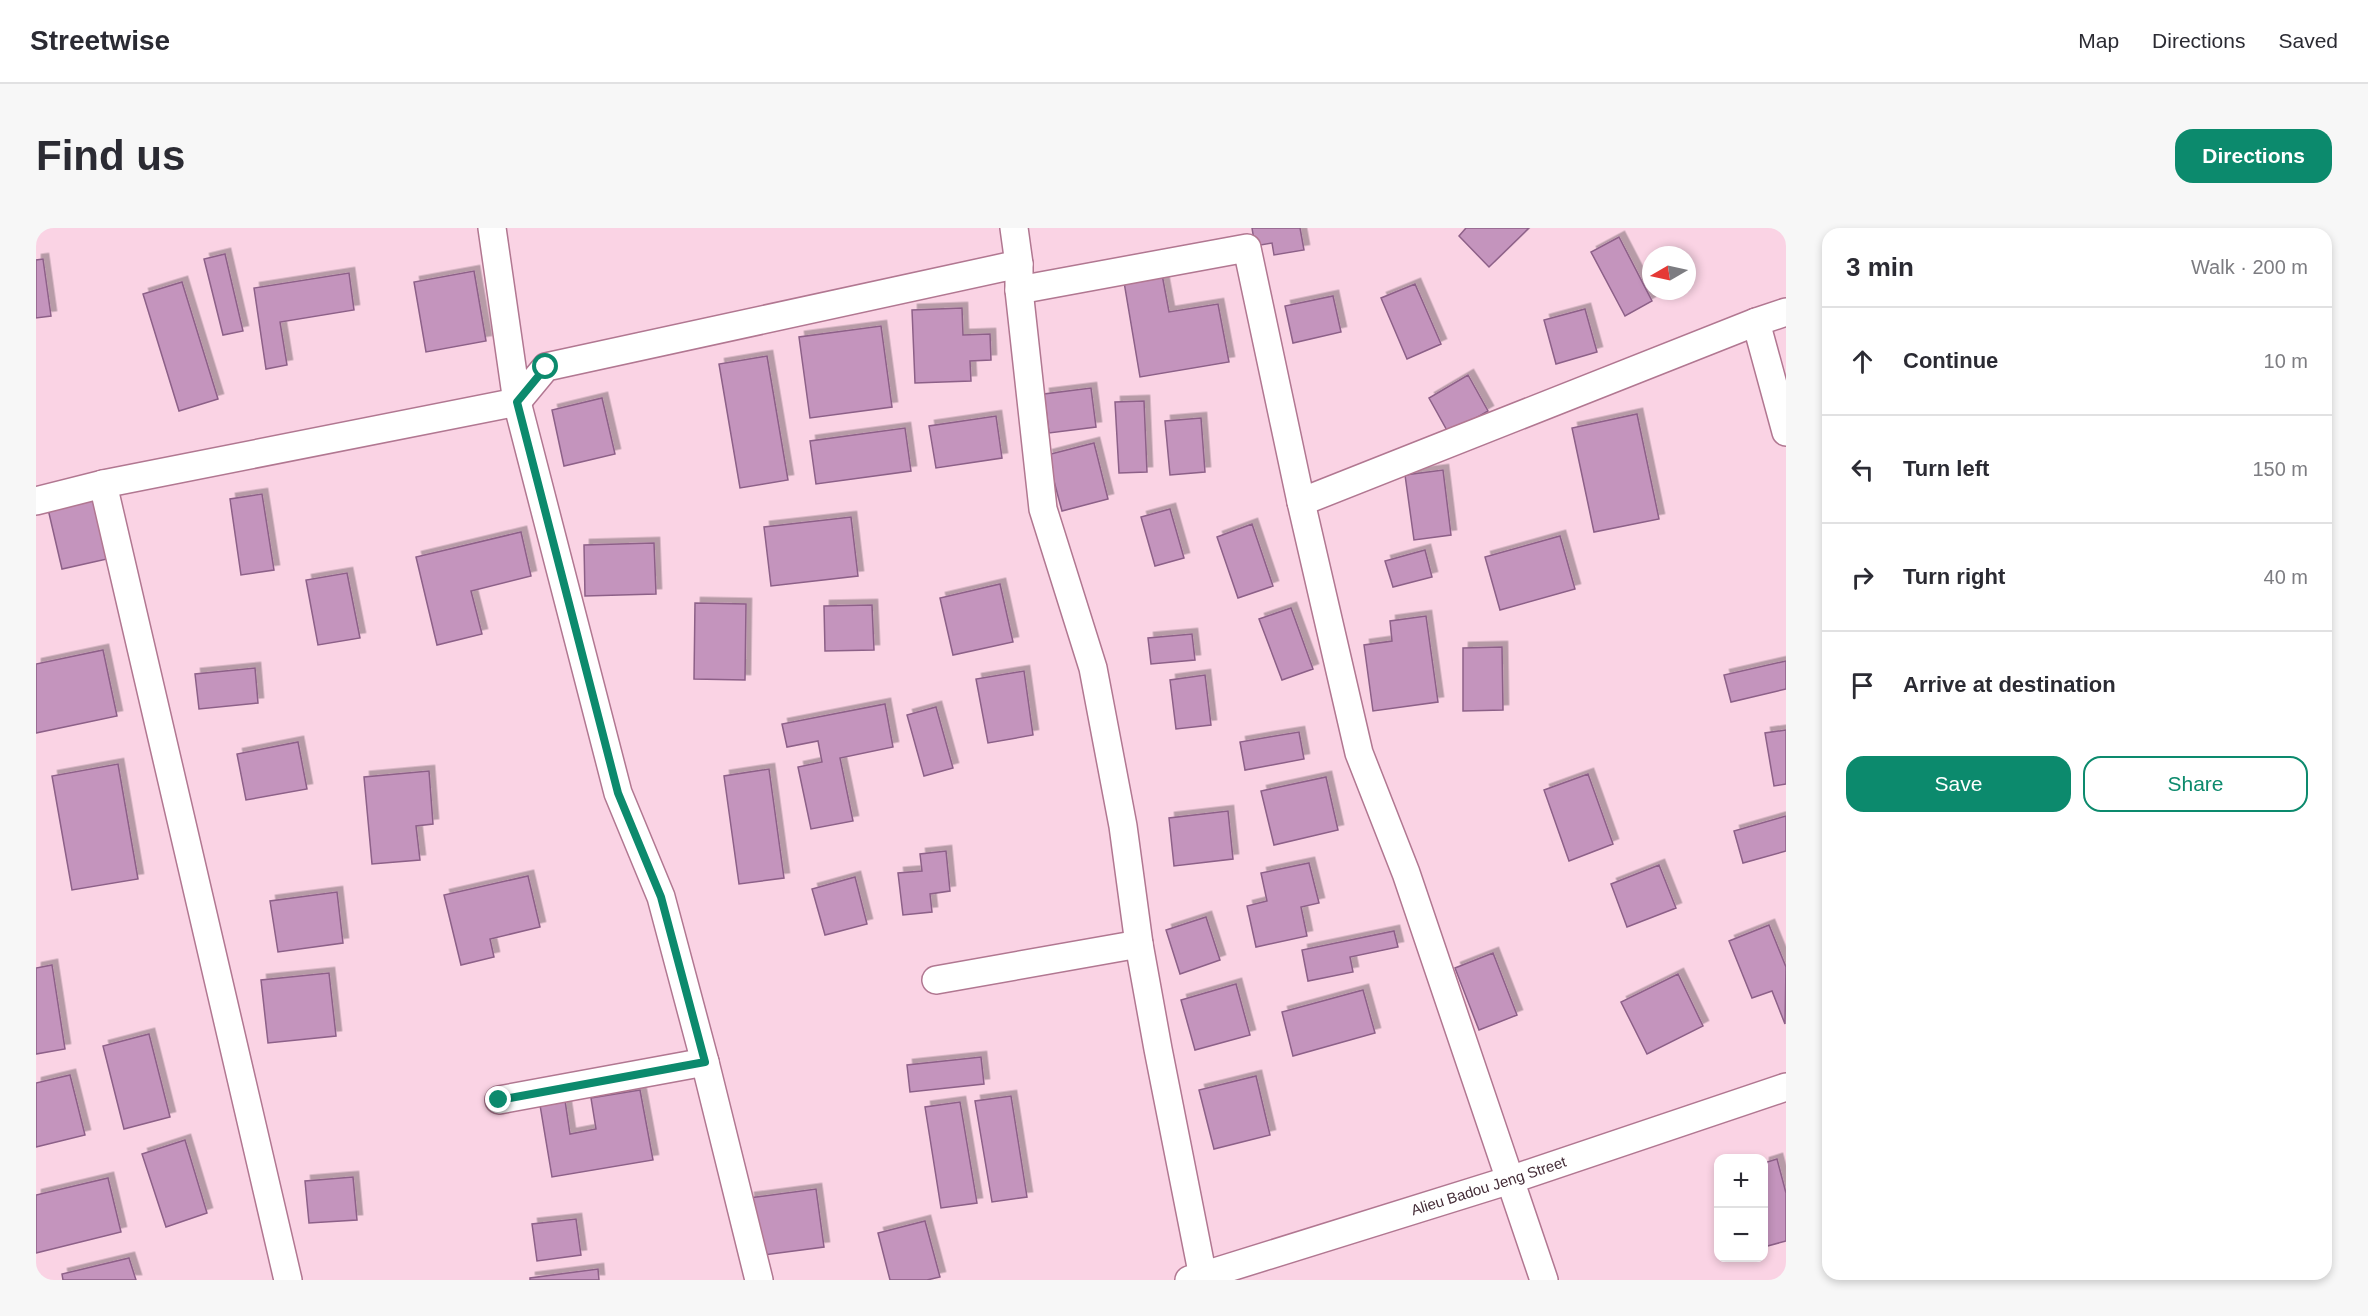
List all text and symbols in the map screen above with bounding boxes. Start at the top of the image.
text: Streetwise [30,25,170,56]
text: Map [2078,29,2119,52]
text: Directions [2152,29,2245,52]
text: Saved [2278,29,2338,52]
button: Directions [2175,129,2332,183]
text: Find us [36,132,185,179]
north arrow [1642,246,1696,300]
text: 3 min [1846,252,1914,282]
text: Walk · 200 m [2191,256,2308,278]
icon: ahead [1846,345,1879,378]
text: Continue [1903,348,1998,373]
text: 10 m [2264,350,2308,372]
route start [532,353,558,379]
icon: left [1846,453,1879,486]
text: Turn left [1903,456,1989,481]
text: 150 m [2252,458,2308,480]
icon: right [1846,561,1879,594]
text: Turn right [1903,564,2005,589]
text: 40 m [2264,566,2308,588]
icon: arrive [1846,669,1879,702]
text: Arrive at destination [1903,672,2116,697]
button: Save [1846,756,2071,812]
button: Share [2083,756,2308,812]
route end [485,1086,511,1112]
street label: Alieu Badou Jeng Street [1409,1152,1569,1218]
map controls [1714,1154,1768,1262]
button: + [1714,1154,1768,1208]
button: − [1714,1208,1768,1262]

